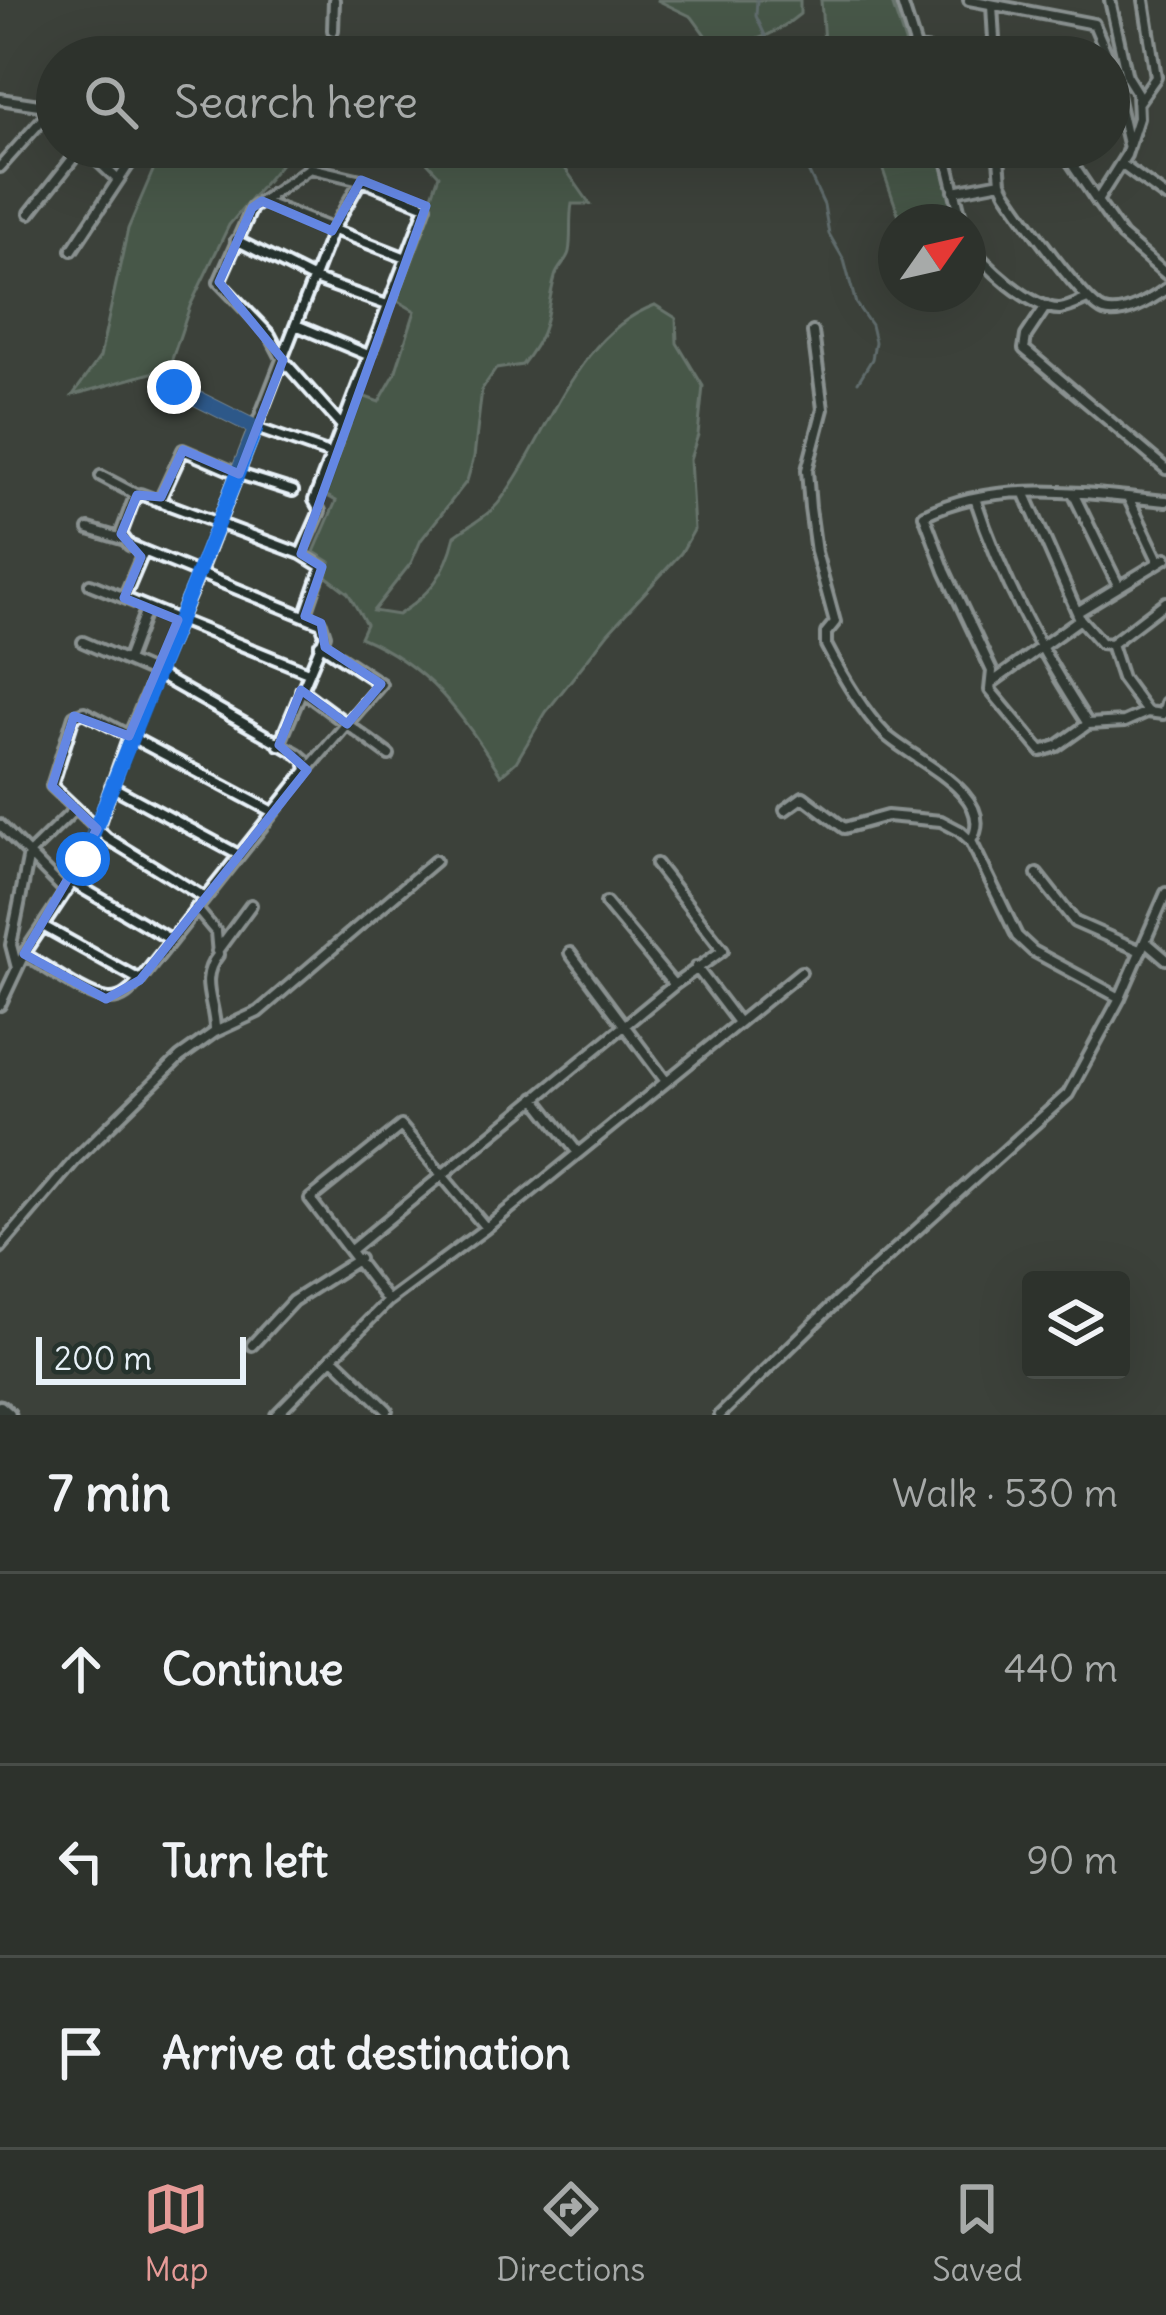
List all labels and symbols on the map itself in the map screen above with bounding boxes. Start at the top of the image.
north arrow [878,204,986,312]
route end [147,360,201,414]
route start [56,832,110,886]
scale bar [36,1331,246,1384]

